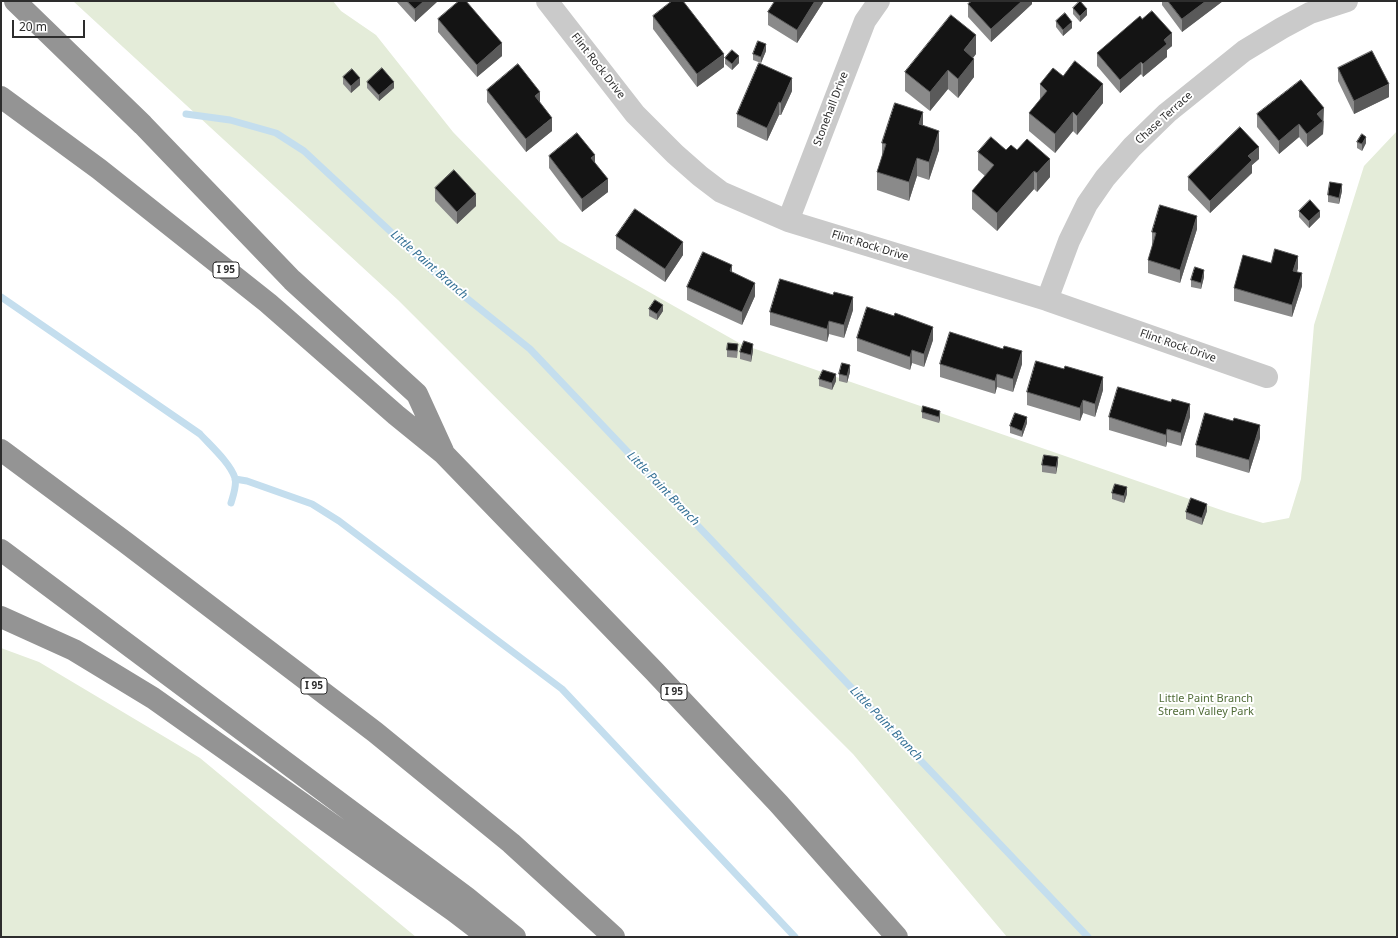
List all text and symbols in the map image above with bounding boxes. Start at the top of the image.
scale bar [14,12,87,38]
text: 20 m [19,18,47,35]
street label: Flint Rock Drive [568,31,628,101]
street label: Stonehall Drive [811,70,851,148]
street label: Chase Terrace [1133,89,1195,147]
water label: Little Paint Branch [387,228,471,302]
street label: Flint Rock Drive [830,228,910,264]
road number: I 95 [213,262,239,278]
street label: Flint Rock Drive [1138,327,1218,365]
water label: Little Paint Branch [624,449,702,529]
road number: I 95 [301,678,327,694]
road number: I 95 [661,684,687,700]
water label: Little Paint Branch [847,684,925,764]
park label: Little Paint Branch Stream Valley Park [1158,692,1254,718]

